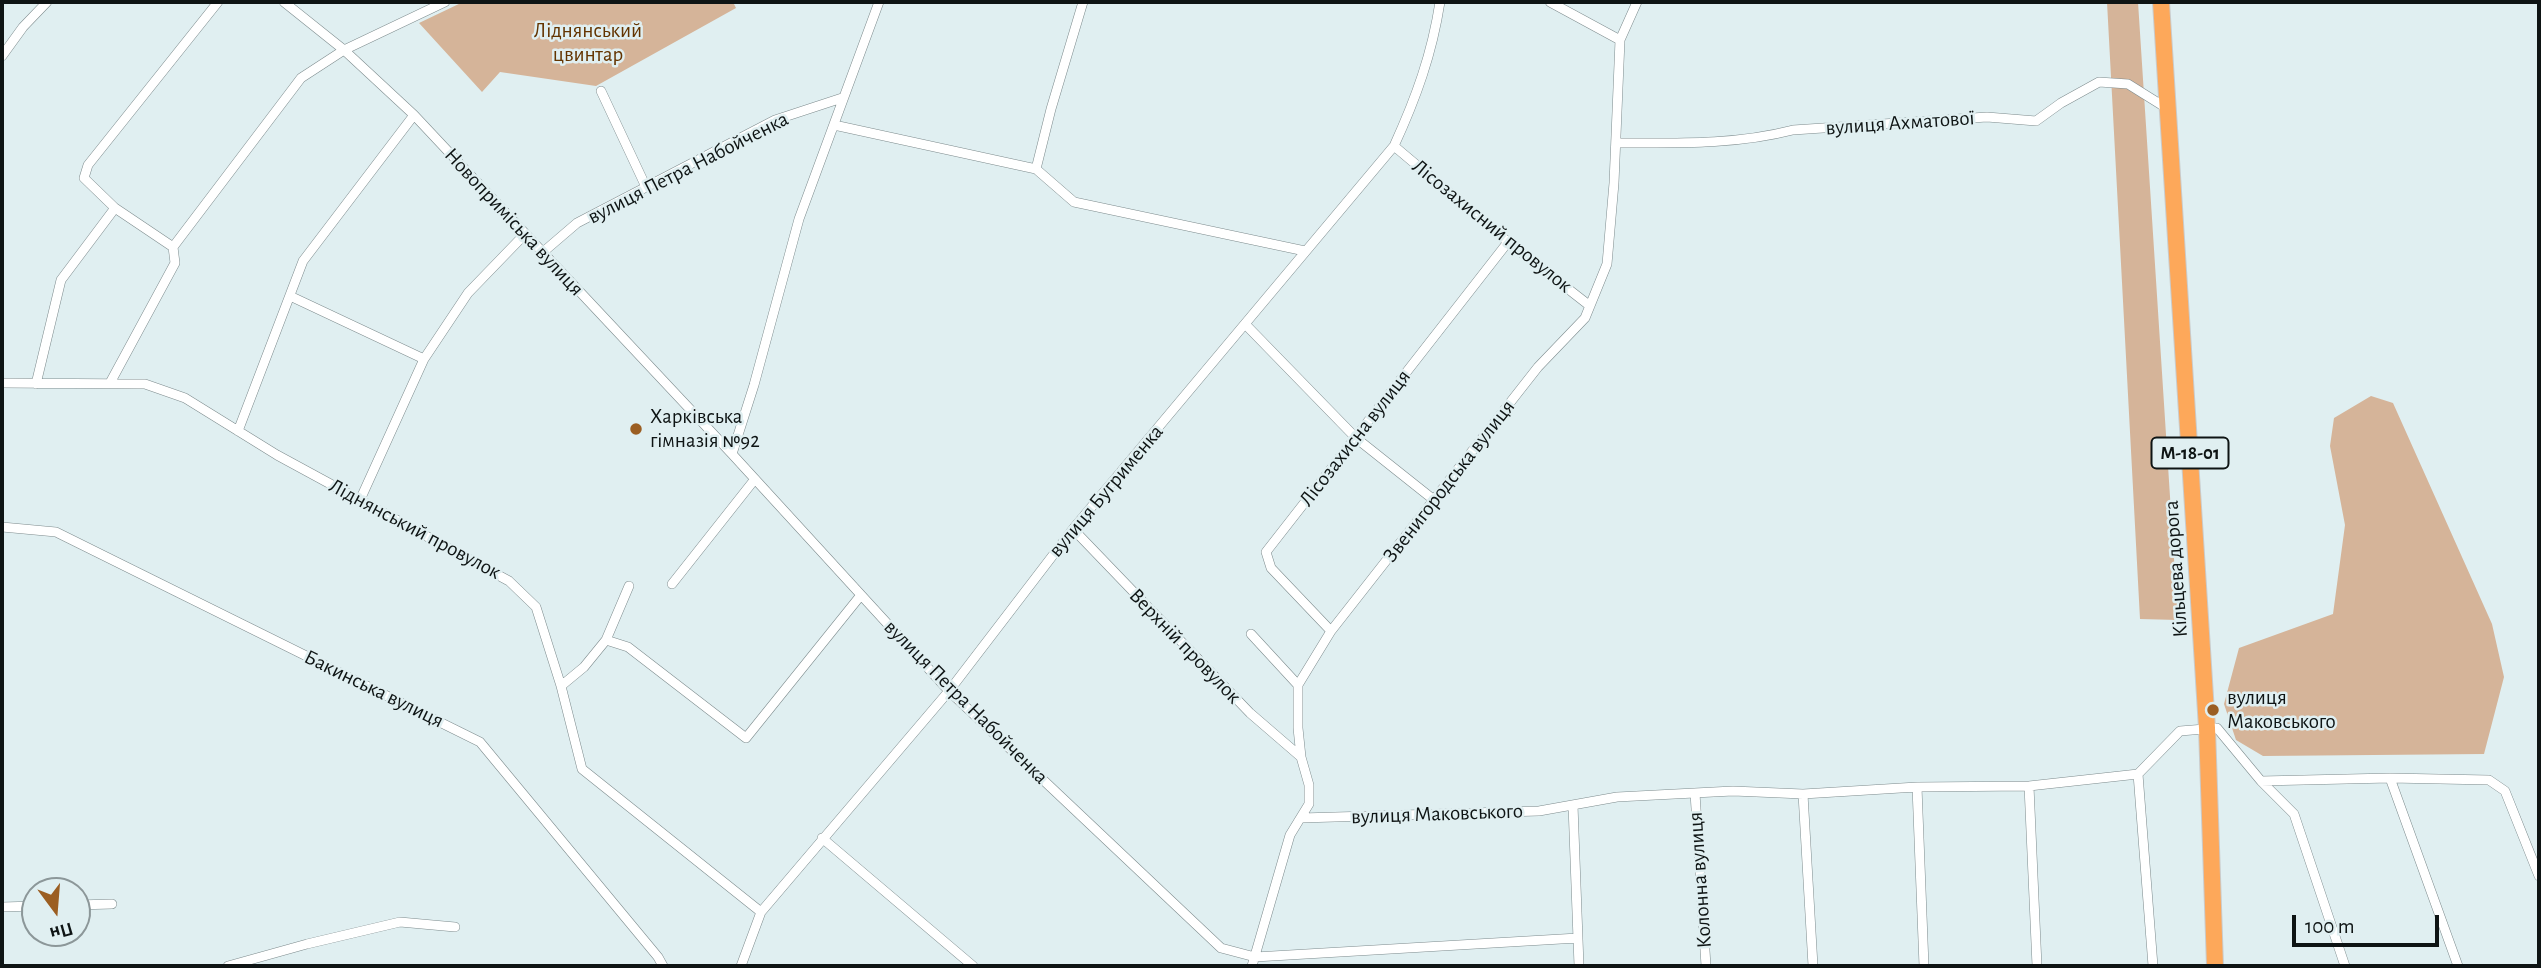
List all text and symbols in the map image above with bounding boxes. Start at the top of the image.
park label: Ліднянський цвинтар [534,18,642,68]
street label: вулиця Ахматової [1825,105,1975,141]
street label: вулиця Петра Набойченка [583,106,793,230]
street label: Новоприміська вулиця [439,143,589,301]
street label: Лісозахисний провулок [1407,154,1577,298]
street label: Лісозахисна вулиця [1294,365,1416,511]
street label: Звенигородська вулиця [1378,395,1520,567]
place label: Харківська гімназія №92 [650,404,760,454]
street label: вулиця Бугрименка [1043,420,1169,562]
marker: Харківська гімназія №92 [628,421,644,437]
road number: М-18-01 [2152,437,2228,468]
street label: Ліднянський провулок [325,473,505,585]
street label: Кільцева дорога [2159,500,2193,638]
street label: Верхній провулок [1124,583,1246,709]
street label: вулиця Петра Набойченка [879,615,1053,789]
street label: Бакинська вулиця [300,644,448,734]
place label: вулиця Маковського [2227,685,2336,735]
marker: вулиця Маковського [2205,702,2221,718]
street label: вулиця Маковського [1351,798,1523,830]
street label: Колонна вулиця [1683,811,1717,949]
north arrow [21,877,91,947]
scale bar [2296,902,2443,946]
text: 100 m [2305,916,2355,937]
text: Пн [48,918,75,943]

